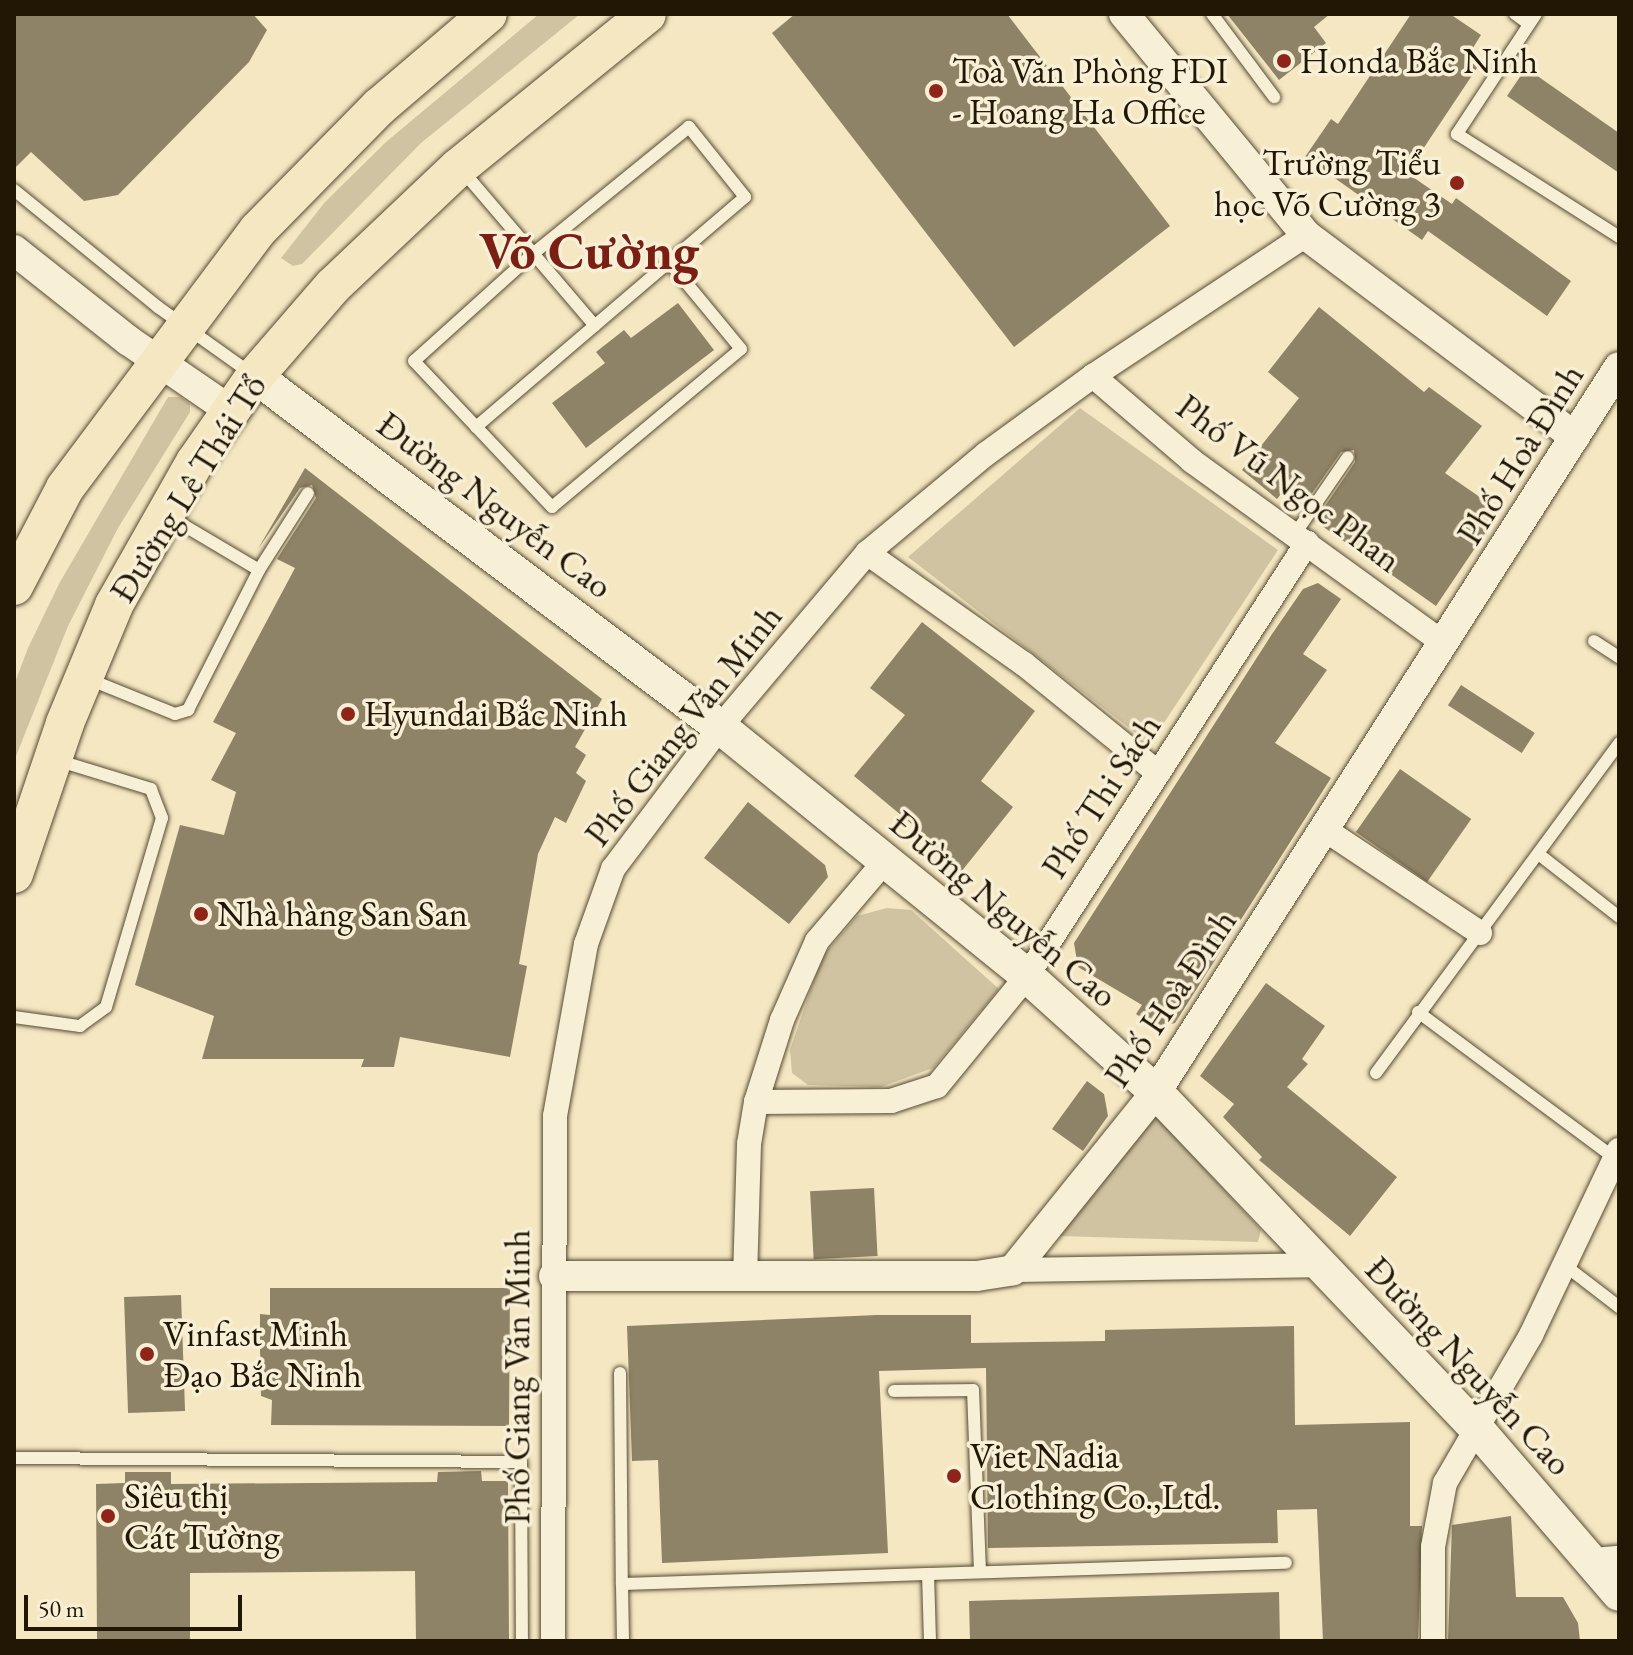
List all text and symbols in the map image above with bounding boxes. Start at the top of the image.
place label: Honda Bắc Ninh [1300,39,1538,83]
place label: Toà Văn Phòng FDI - Hoang Ha Office [952,48,1228,133]
marker: Honda Bắc Ninh [1275,52,1293,70]
marker: Toà Văn Phòng FDI - Hoang Ha Office [927,82,945,100]
place label: Trường Tiểu học Võ Cường 3 [1214,140,1441,225]
marker: Trường Tiểu học Võ Cường 3 [1448,174,1466,192]
district label: Võ Cường [479,220,699,282]
street label: Phố Hoà Đình [1447,356,1593,552]
street label: Đường Lê Thái Tổ [101,366,275,610]
street label: Phố Vũ Ngọc Phan [1168,385,1410,581]
street label: Đường Nguyễn Cao [369,402,621,608]
street label: Phố Giang Văn Minh [575,596,791,854]
place label: Hyundai Bắc Ninh [364,692,628,736]
marker: Hyundai Bắc Ninh [339,705,357,723]
street label: Phố Thi Sách [1032,706,1170,886]
street label: Đường Nguyễn Cao [882,801,1126,1017]
place label: Nhà hàng San San [217,892,468,936]
street label: Phố Hoà Đình [1095,901,1245,1095]
marker: Nhà hàng San San [192,905,210,923]
street label: Phố Giang Văn Minh [495,1230,539,1524]
street label: Đường Nguyễn Cao [1357,1248,1581,1484]
place label: Vinfast Minh Đạo Bắc Ninh [163,1311,362,1396]
marker: Vinfast Minh Đạo Bắc Ninh [138,1345,156,1363]
place label: Viet Nadia Clothing Co.,Ltd. [970,1433,1220,1518]
marker: Viet Nadia Clothing Co.,Ltd. [945,1467,963,1485]
place label: Siêu thị Cát Tường [124,1473,280,1558]
marker: Siêu thị Cát Tường [99,1507,117,1525]
scale bar [28,1579,246,1629]
text: 50 m [38,1593,85,1624]

